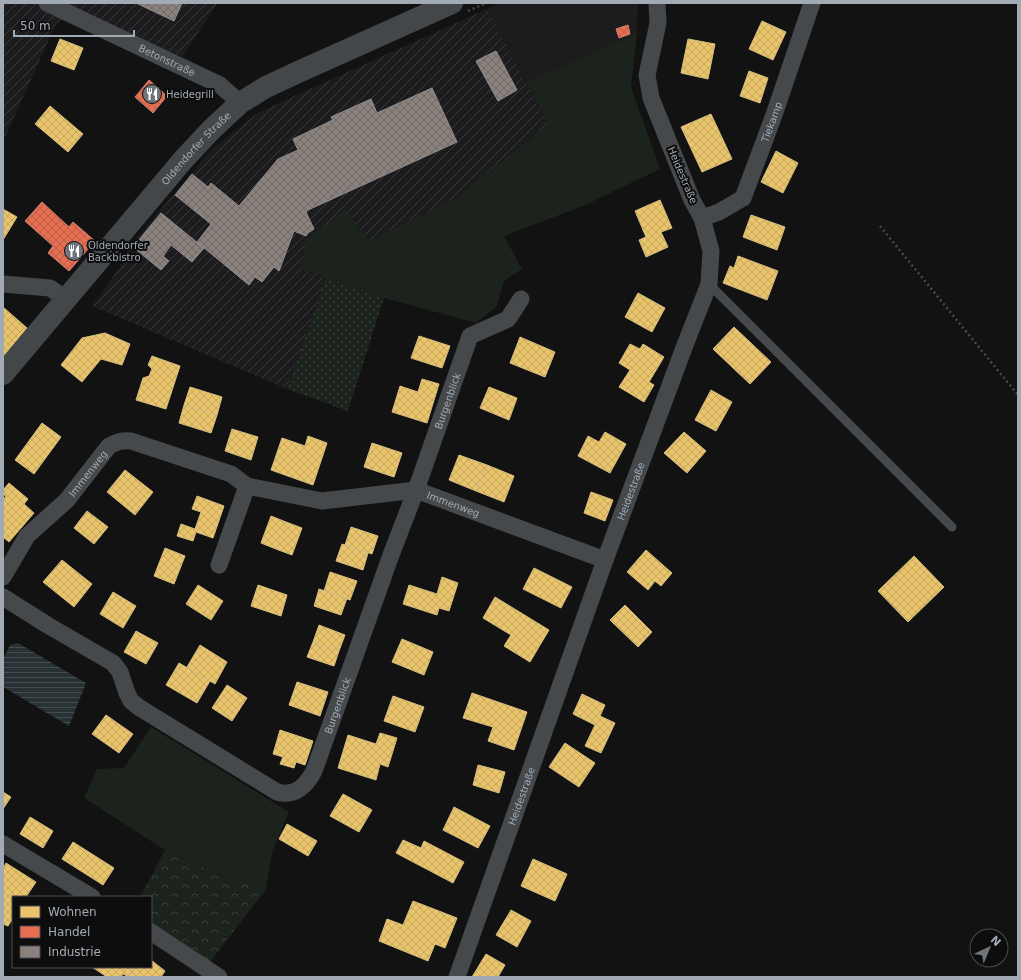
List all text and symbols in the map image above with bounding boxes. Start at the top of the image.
scale bar [14,12,134,38]
text: 50 m [20,19,51,33]
street label: Betonstraße [137,42,197,79]
restaurant icon: Heidegrill [141,83,163,105]
place label: Heidegrill [166,89,214,100]
street label: Tiekamp [759,100,784,145]
street label: Oldendorfer Straße [159,110,233,187]
street label: Heidestraße [666,145,699,205]
restaurant icon: Oldendorfer Backbistro [63,240,85,262]
place label: Oldendorfer Backbistro [88,240,149,263]
street label: Burgenblick [433,371,463,431]
street label: Immenweg [67,448,109,499]
street label: Heidestraße [615,461,647,522]
street label: Immenweg [425,489,481,519]
street label: Burgenblick [323,676,353,735]
street label: Heidestraße [506,766,537,827]
legend [12,896,152,968]
text: Wohnen [48,905,97,919]
text: Handel [48,925,90,939]
north arrow [969,928,1009,968]
text: N [988,933,1003,949]
text: Industrie [48,945,101,959]

